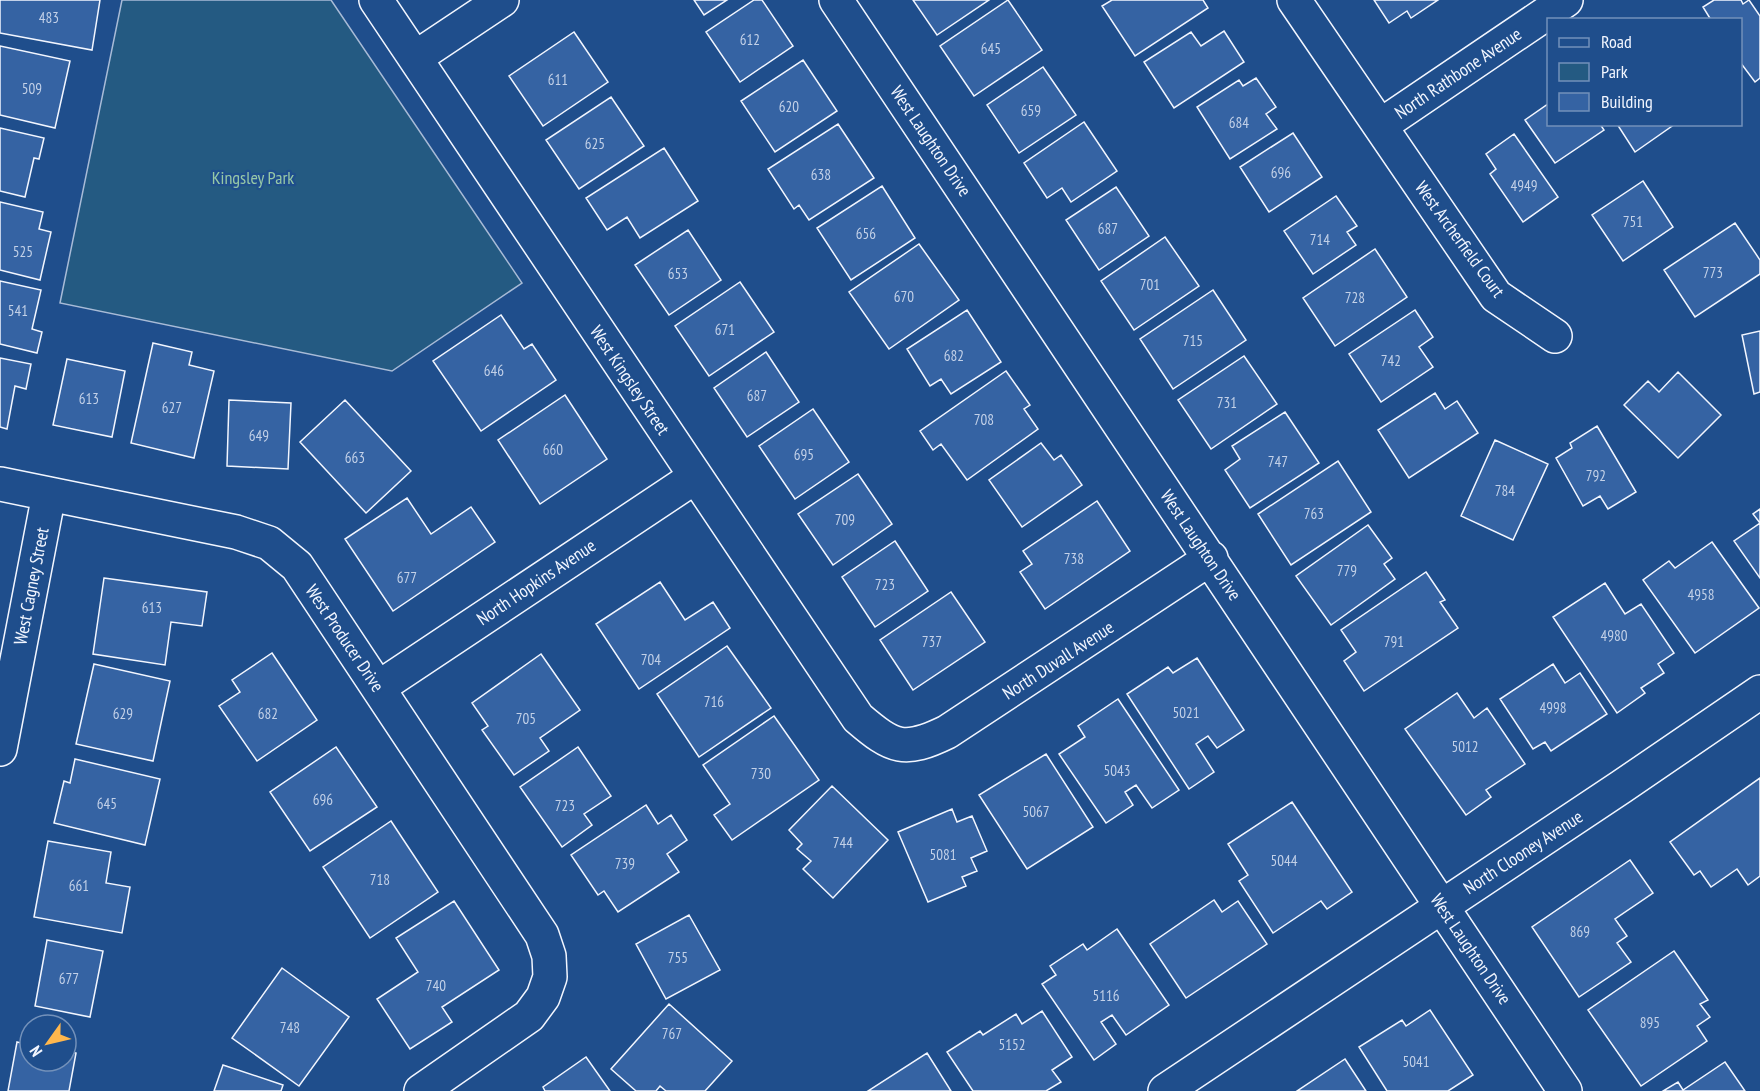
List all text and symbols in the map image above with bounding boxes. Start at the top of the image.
house number: 483 [39,8,59,27]
legend [1547,18,1742,126]
street label: North Rathbone Avenue [1390,22,1526,124]
house number: 612 [740,30,760,49]
text: Road [1601,30,1632,53]
house number: 645 [981,39,1001,58]
text: Park [1601,60,1628,83]
house number: 611 [548,70,568,89]
house number: 509 [22,79,42,98]
street label: West Laughton Drive [885,81,977,201]
text: Building [1601,90,1653,113]
house number: 620 [779,97,799,116]
house number: 659 [1021,101,1041,120]
house number: 684 [1229,113,1249,132]
house number: 625 [585,134,605,153]
house number: 696 [1271,163,1291,182]
house number: 638 [811,165,831,184]
park label: Kingsley Park [212,166,294,189]
street label: West Archerfield Court [1410,176,1510,302]
house number: 4949 [1510,176,1538,195]
house number: 751 [1623,212,1643,231]
house number: 687 [1098,219,1118,238]
house number: 656 [856,224,876,243]
house number: 714 [1310,230,1330,249]
house number: 525 [13,242,33,261]
house number: 773 [1703,263,1723,282]
house number: 653 [668,264,688,283]
house number: 701 [1140,275,1160,294]
house number: 670 [894,287,914,306]
house number: 728 [1345,288,1365,307]
house number: 541 [8,301,28,320]
house number: 671 [715,320,735,339]
street label: West Kingsley Street [585,321,675,439]
house number: 715 [1183,331,1203,350]
house number: 682 [944,346,964,365]
house number: 742 [1381,351,1401,370]
house number: 646 [484,361,504,380]
house number: 687 [747,386,767,405]
house number: 613 [79,389,99,408]
house number: 731 [1217,393,1237,412]
house number: 627 [162,398,182,417]
house number: 708 [974,410,994,429]
house number: 649 [249,426,269,445]
house number: 660 [543,440,563,459]
house number: 695 [794,445,814,464]
house number: 663 [345,448,365,467]
house number: 747 [1268,452,1288,471]
house number: 792 [1586,466,1606,485]
house number: 784 [1495,481,1515,500]
street label: West Laughton Drive [1155,485,1247,605]
house number: 763 [1304,504,1324,523]
house number: 709 [835,510,855,529]
street label: West Cagney Street [8,525,54,647]
street label: North Hopkins Avenue [472,534,600,630]
house number: 738 [1064,549,1084,568]
house number: 779 [1337,561,1357,580]
house number: 677 [397,568,417,587]
house number: 723 [875,575,895,594]
street label: West Producer Drive [301,580,389,696]
house number: 4958 [1687,585,1715,604]
house number: 613 [142,598,162,617]
street label: North Duvall Avenue [998,615,1118,705]
house number: 4980 [1600,626,1628,645]
house number: 737 [922,632,942,651]
house number: 791 [1384,632,1404,651]
house number: 704 [641,650,661,669]
house number: 716 [704,692,724,711]
house number: 4998 [1539,698,1567,717]
house number: 5021 [1172,703,1200,722]
house number: 629 [113,704,133,723]
house number: 682 [258,704,278,723]
house number: 705 [516,709,536,728]
house number: 5012 [1451,737,1479,756]
house number: 5043 [1103,761,1131,780]
house number: 730 [751,764,771,783]
house number: 696 [313,790,333,809]
house number: 645 [97,794,117,813]
house number: 723 [555,796,575,815]
house number: 5067 [1022,802,1050,821]
street label: North Clooney Avenue [1459,805,1587,899]
house number: 744 [833,833,853,852]
house number: 5081 [929,845,957,864]
house number: 5044 [1270,851,1298,870]
house number: 739 [615,854,635,873]
house number: 718 [370,870,390,889]
house number: 661 [69,876,89,895]
street label: West Laughton Drive [1425,889,1517,1009]
house number: 869 [1570,922,1590,941]
house number: 755 [668,948,688,967]
house number: 677 [59,969,79,988]
house number: 740 [426,976,446,995]
house number: 5116 [1092,986,1120,1005]
north arrow [18,1013,78,1073]
house number: 895 [1640,1013,1660,1032]
house number: 748 [280,1018,300,1037]
house number: 767 [662,1024,682,1043]
house number: 5152 [998,1035,1026,1054]
text: N [25,1042,46,1061]
house number: 5041 [1402,1052,1430,1071]

